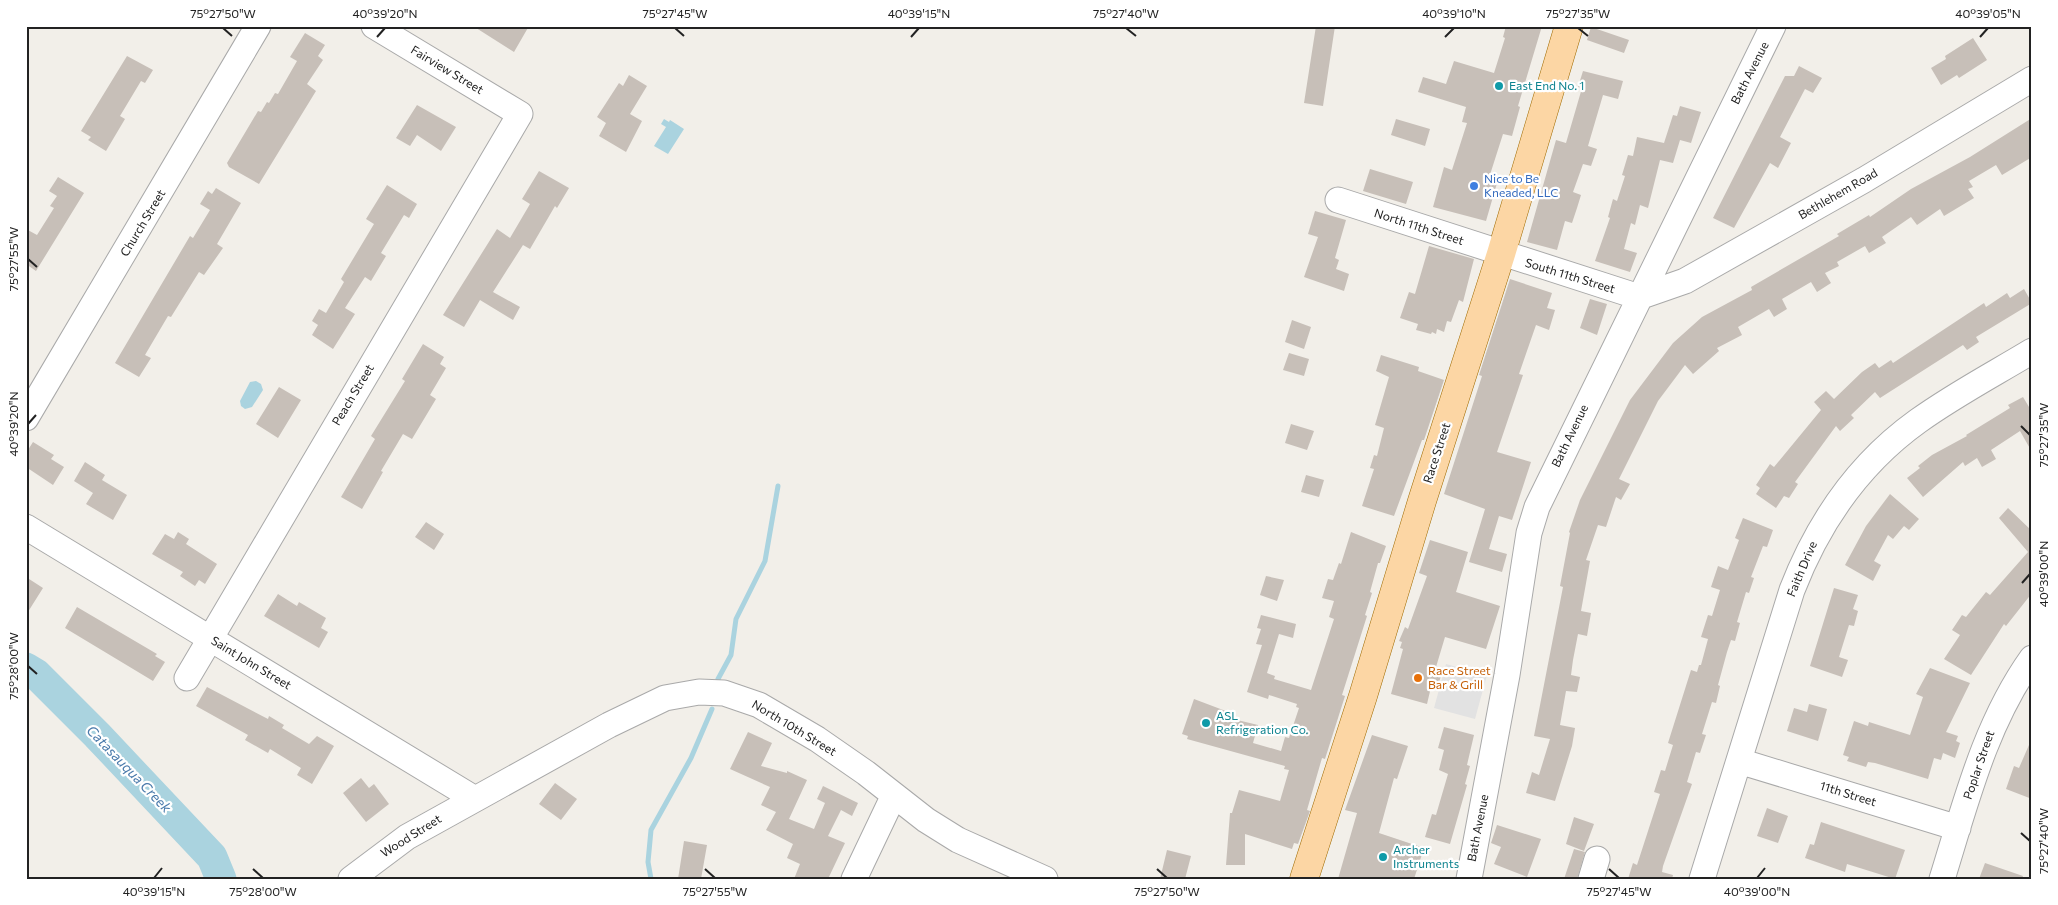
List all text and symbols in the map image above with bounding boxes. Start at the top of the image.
text: 75°27'50"W [190,6,256,20]
text: 40°39'20"N [352,6,418,20]
text: 75°27'45"W [642,6,708,20]
text: 40°39'15"N [888,6,950,20]
text: 75°27'40"W [1093,6,1159,20]
text: 40°39'10"N [1422,6,1486,20]
text: 75°27'35"W [1546,6,1610,20]
text: 40°39'05"N [1955,6,2021,20]
street label: Bath Avenue [1727,39,1771,106]
street label: Fairview Street [409,42,486,96]
place label: East End No. 1 [1509,78,1584,92]
marker: East End No. 1 [1493,80,1505,92]
street label: Bethlehem Road [1795,165,1880,221]
place label: Nice to Be Kneaded, LLC [1484,171,1559,199]
marker: Nice to Be Kneaded, LLC [1468,180,1480,192]
street label: Church Street [117,186,168,258]
street label: North 11th Street [1373,205,1466,247]
text: 75°27'55"W [6,227,20,291]
street label: South 11th Street [1524,255,1617,295]
street label: Peach Street [328,361,376,428]
text: 40°39'20"N [6,391,20,457]
street label: Bath Avenue [1548,402,1590,469]
text: 75°27'35"W [2036,403,2050,467]
street label: Race Street [1420,421,1452,485]
street label: Faith Drive [1783,539,1819,599]
text: 40°39'00"N [2036,541,2050,607]
text: 75°28'00"W [6,632,20,700]
street label: Saint John Street [208,633,294,693]
place label: Race Street Bar & Grill [1428,663,1491,691]
marker: Race Street Bar & Grill [1412,672,1424,684]
street label: North 10th Street [750,696,839,758]
place label: ASL Refrigeration Co. [1216,708,1309,736]
marker: ASL Refrigeration Co. [1200,717,1212,729]
water label: Catasauqua Creek [83,721,176,816]
street label: Poplar Street [1960,728,1996,801]
street label: 11th Street [1818,778,1878,808]
street label: Bath Avenue [1464,793,1490,863]
text: 75°27'40"W [2036,808,2050,874]
street label: Wood Street [378,811,443,859]
place label: Archer Instruments [1393,842,1459,870]
marker: Archer Instruments [1377,851,1389,863]
text: 40°39'15"N [123,884,185,898]
text: 75°28'00"W [229,884,297,898]
text: 75°27'55"W [683,884,747,898]
text: 75°27'50"W [1134,884,1200,898]
text: 75°27'45"W [1586,884,1652,898]
text: 40°39'00"N [1724,884,1790,898]

